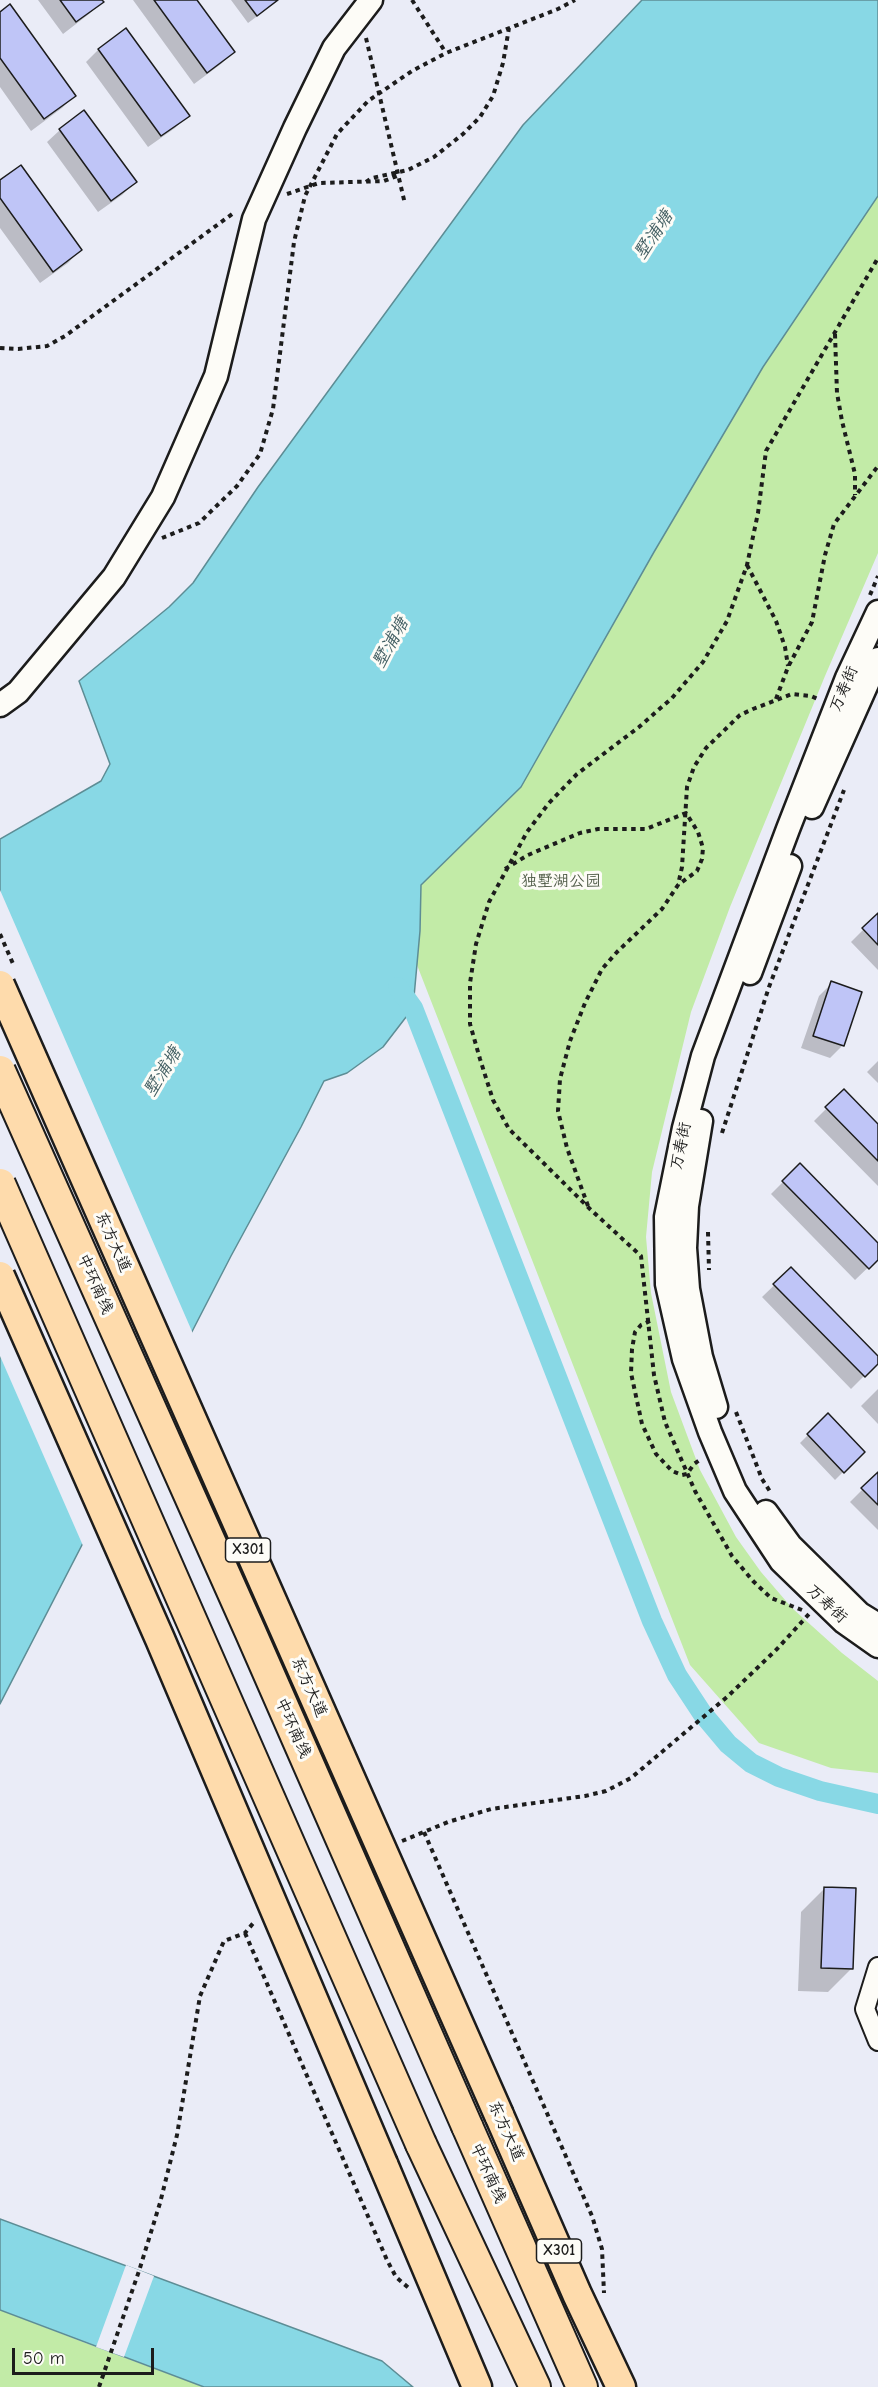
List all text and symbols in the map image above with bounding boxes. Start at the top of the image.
water label: 墅浦塘 [630,207,678,263]
water label: 墅浦塘 [368,614,414,672]
street label: 万寿街 [826,663,862,715]
park label: 独墅湖公园 [521,871,601,891]
water label: 墅浦塘 [140,1043,186,1101]
street label: 万寿街 [667,1121,695,1171]
street label: 东方大道 [91,1209,135,1275]
street label: 中环南线 [73,1251,117,1317]
road number: X301 [226,1538,270,1562]
street label: 万寿街 [803,1581,851,1627]
street label: 东方大道 [287,1654,331,1720]
street label: 中环南线 [271,1695,315,1761]
street label: 东方大道 [484,2098,528,2164]
street label: 中环南线 [466,2140,510,2206]
road number: X301 [536,2239,582,2263]
scale bar [15,2336,158,2374]
text: 50 m [23,2348,65,2369]

